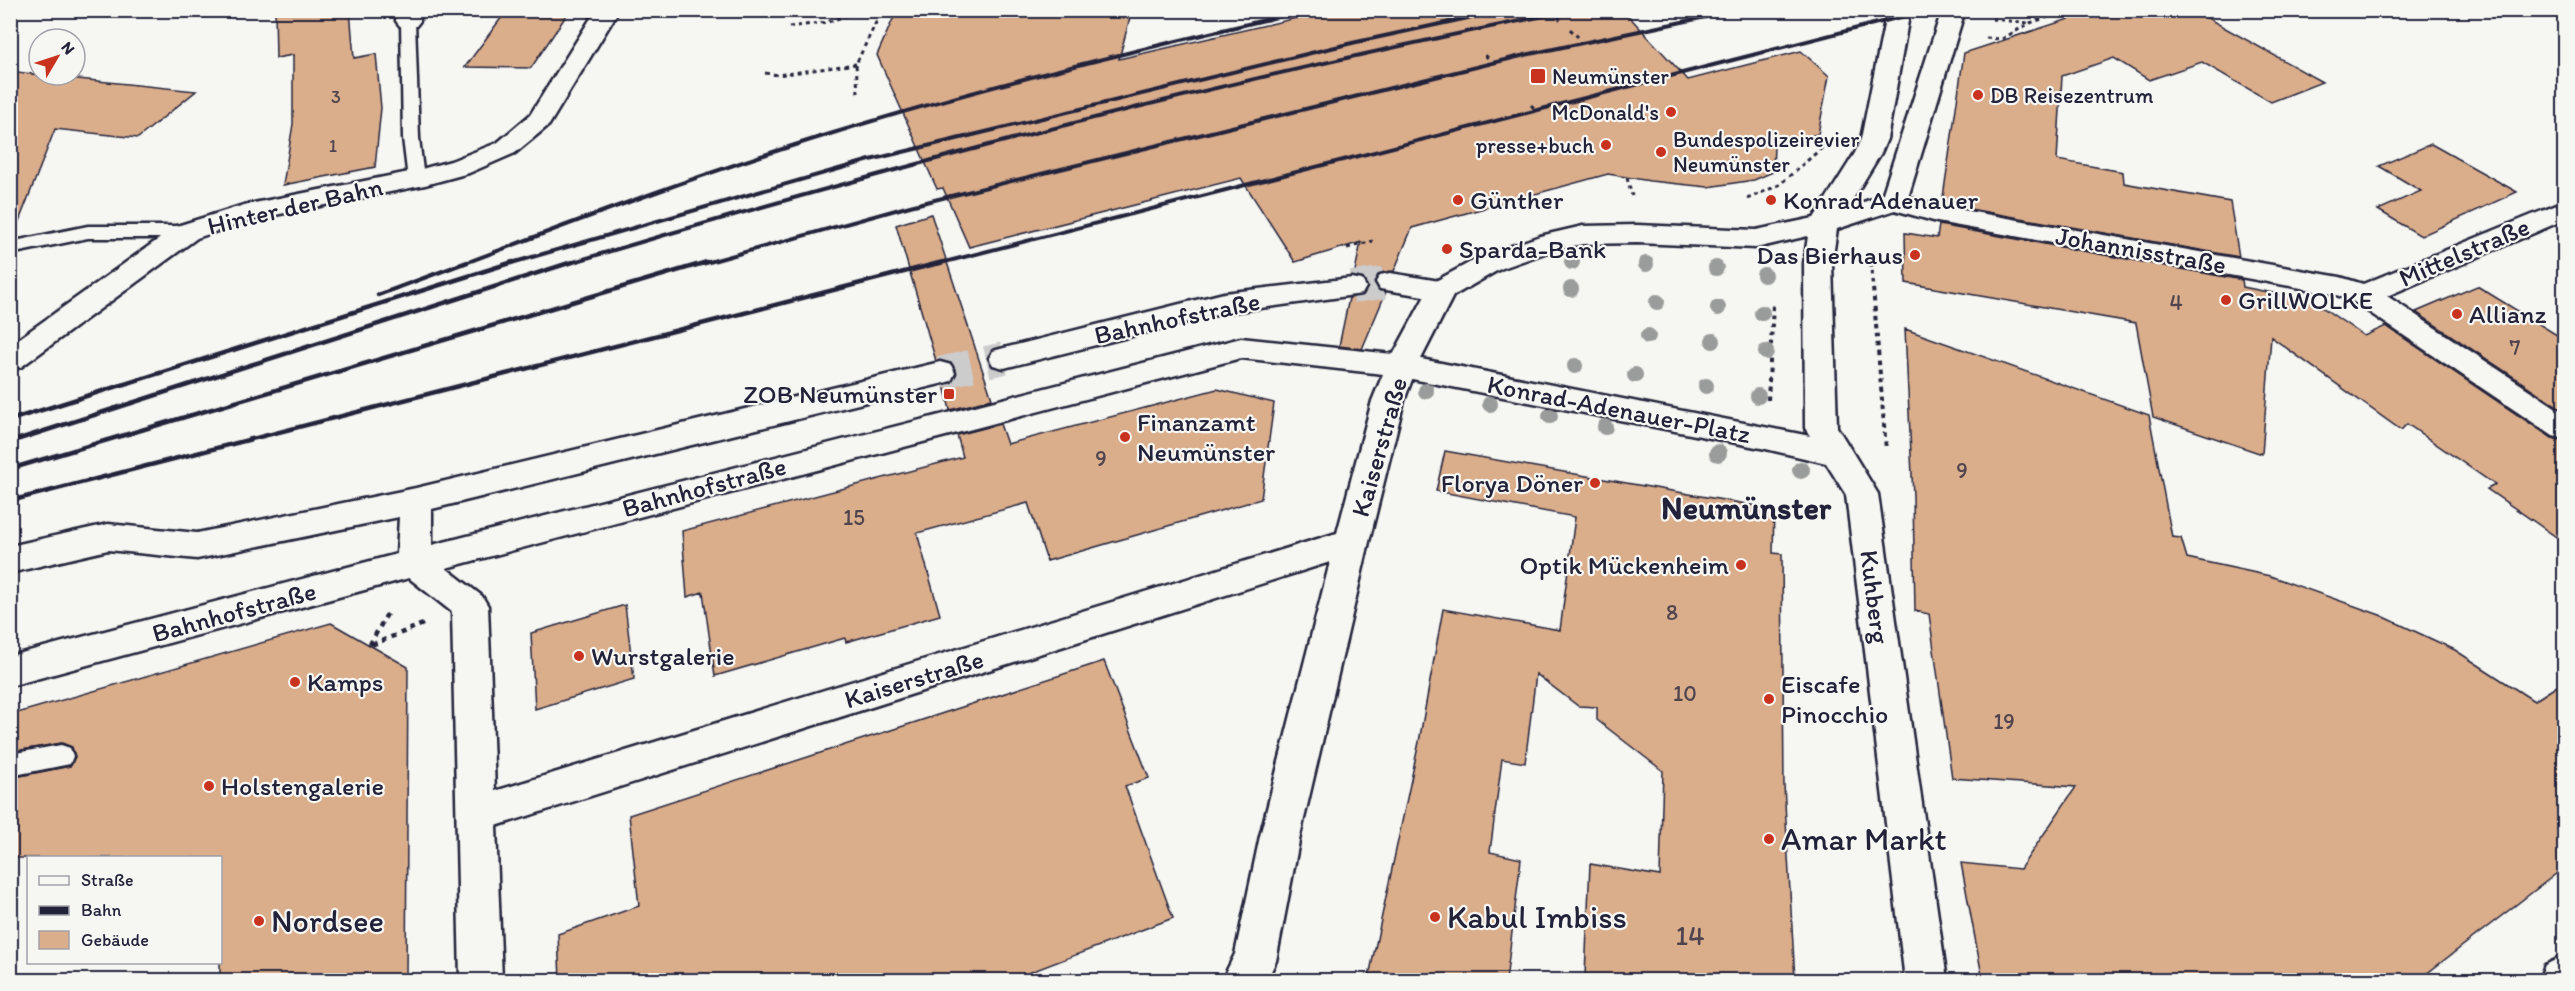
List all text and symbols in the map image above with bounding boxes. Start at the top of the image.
north arrow [27,27,87,87]
text: N [57,38,79,58]
place label: Neumünster [1552,63,1670,90]
marker: Neumünster [1529,67,1547,85]
place label: DB Reisezentrum [1990,82,2154,109]
house number: 3 [331,86,341,108]
marker: DB Reisezentrum [1971,88,1985,102]
place label: McDonald's [1551,99,1659,126]
marker: McDonald's [1664,105,1678,119]
place label: Bundespolizeirevier Neumünster [1673,126,1859,178]
place label: presse+buch [1476,132,1594,159]
house number: 1 [329,135,337,157]
marker: presse+buch [1599,138,1613,152]
marker: Bundespolizeirevier Neumünster [1654,145,1668,159]
street label: Hinter der Bahn [204,170,386,242]
place label: Günther [1470,184,1564,216]
place label: Konrad Adenauer [1783,184,1979,216]
marker: Günther [1451,193,1465,207]
marker: Konrad Adenauer [1764,193,1778,207]
street label: Mittelstraße [2394,210,2534,294]
street label: Johannisstraße [2053,219,2229,281]
place label: Sparda-Bank [1459,233,1606,265]
place label: Das Bierhaus [1756,239,1903,271]
marker: Sparda-Bank [1440,242,1454,256]
marker: Das Bierhaus [1908,248,1922,262]
place label: GrillWOLKE [2238,284,2373,316]
street label: Bahnhofstraße [1091,285,1263,351]
house number: 4 [2169,289,2183,316]
marker: GrillWOLKE [2219,293,2233,307]
place label: Allianz [2469,298,2547,330]
marker: Allianz [2450,307,2464,321]
house number: 7 [2510,334,2521,361]
street label: Konrad-Adenauer-Platz [1485,368,1753,450]
street label: Kaiserstraße [1344,373,1414,521]
place label: ZOB Neumünster [743,378,937,410]
marker: ZOB Neumünster [942,387,956,401]
place label: Finanzamt Neumünster [1137,406,1275,468]
marker: Finanzamt Neumünster [1118,430,1132,444]
house number: 9 [1095,445,1107,472]
street label: Bahnhofstraße [618,450,790,524]
house number: 9 [1956,457,1968,484]
place label: Florya Döner [1441,467,1583,499]
marker: Florya Döner [1588,476,1602,490]
district label: Neumünster [1661,489,1832,527]
house number: 15 [843,504,865,531]
street label: Kuhberg [1853,548,1897,646]
place label: Optik Mückenheim [1519,549,1729,581]
marker: Optik Mückenheim [1734,558,1748,572]
street label: Bahnhofstraße [148,575,320,649]
house number: 8 [1666,599,1678,626]
place label: Wurstgalerie [591,640,735,672]
street label: Kaiserstraße [841,643,987,715]
marker: Wurstgalerie [572,649,586,663]
place label: Kamps [307,666,384,698]
place label: Eiscafe Pinocchio [1781,668,1888,730]
marker: Kamps [288,675,302,689]
house number: 10 [1673,680,1697,707]
marker: Eiscafe Pinocchio [1762,692,1776,706]
house number: 19 [1993,708,2015,735]
place label: Holstengalerie [221,770,384,802]
marker: Holstengalerie [202,779,216,793]
place label: Amar Markt [1781,820,1946,858]
marker: Amar Markt [1762,832,1776,846]
legend [27,856,222,964]
text: Straße [81,869,134,891]
place label: Kabul Imbiss [1447,898,1627,936]
text: Bahn [81,899,122,921]
place label: Nordsee [271,902,384,940]
marker: Kabul Imbiss [1428,910,1442,924]
marker: Nordsee [252,914,266,928]
house number: 14 [1676,919,1704,952]
text: Gebäude [81,929,149,951]

